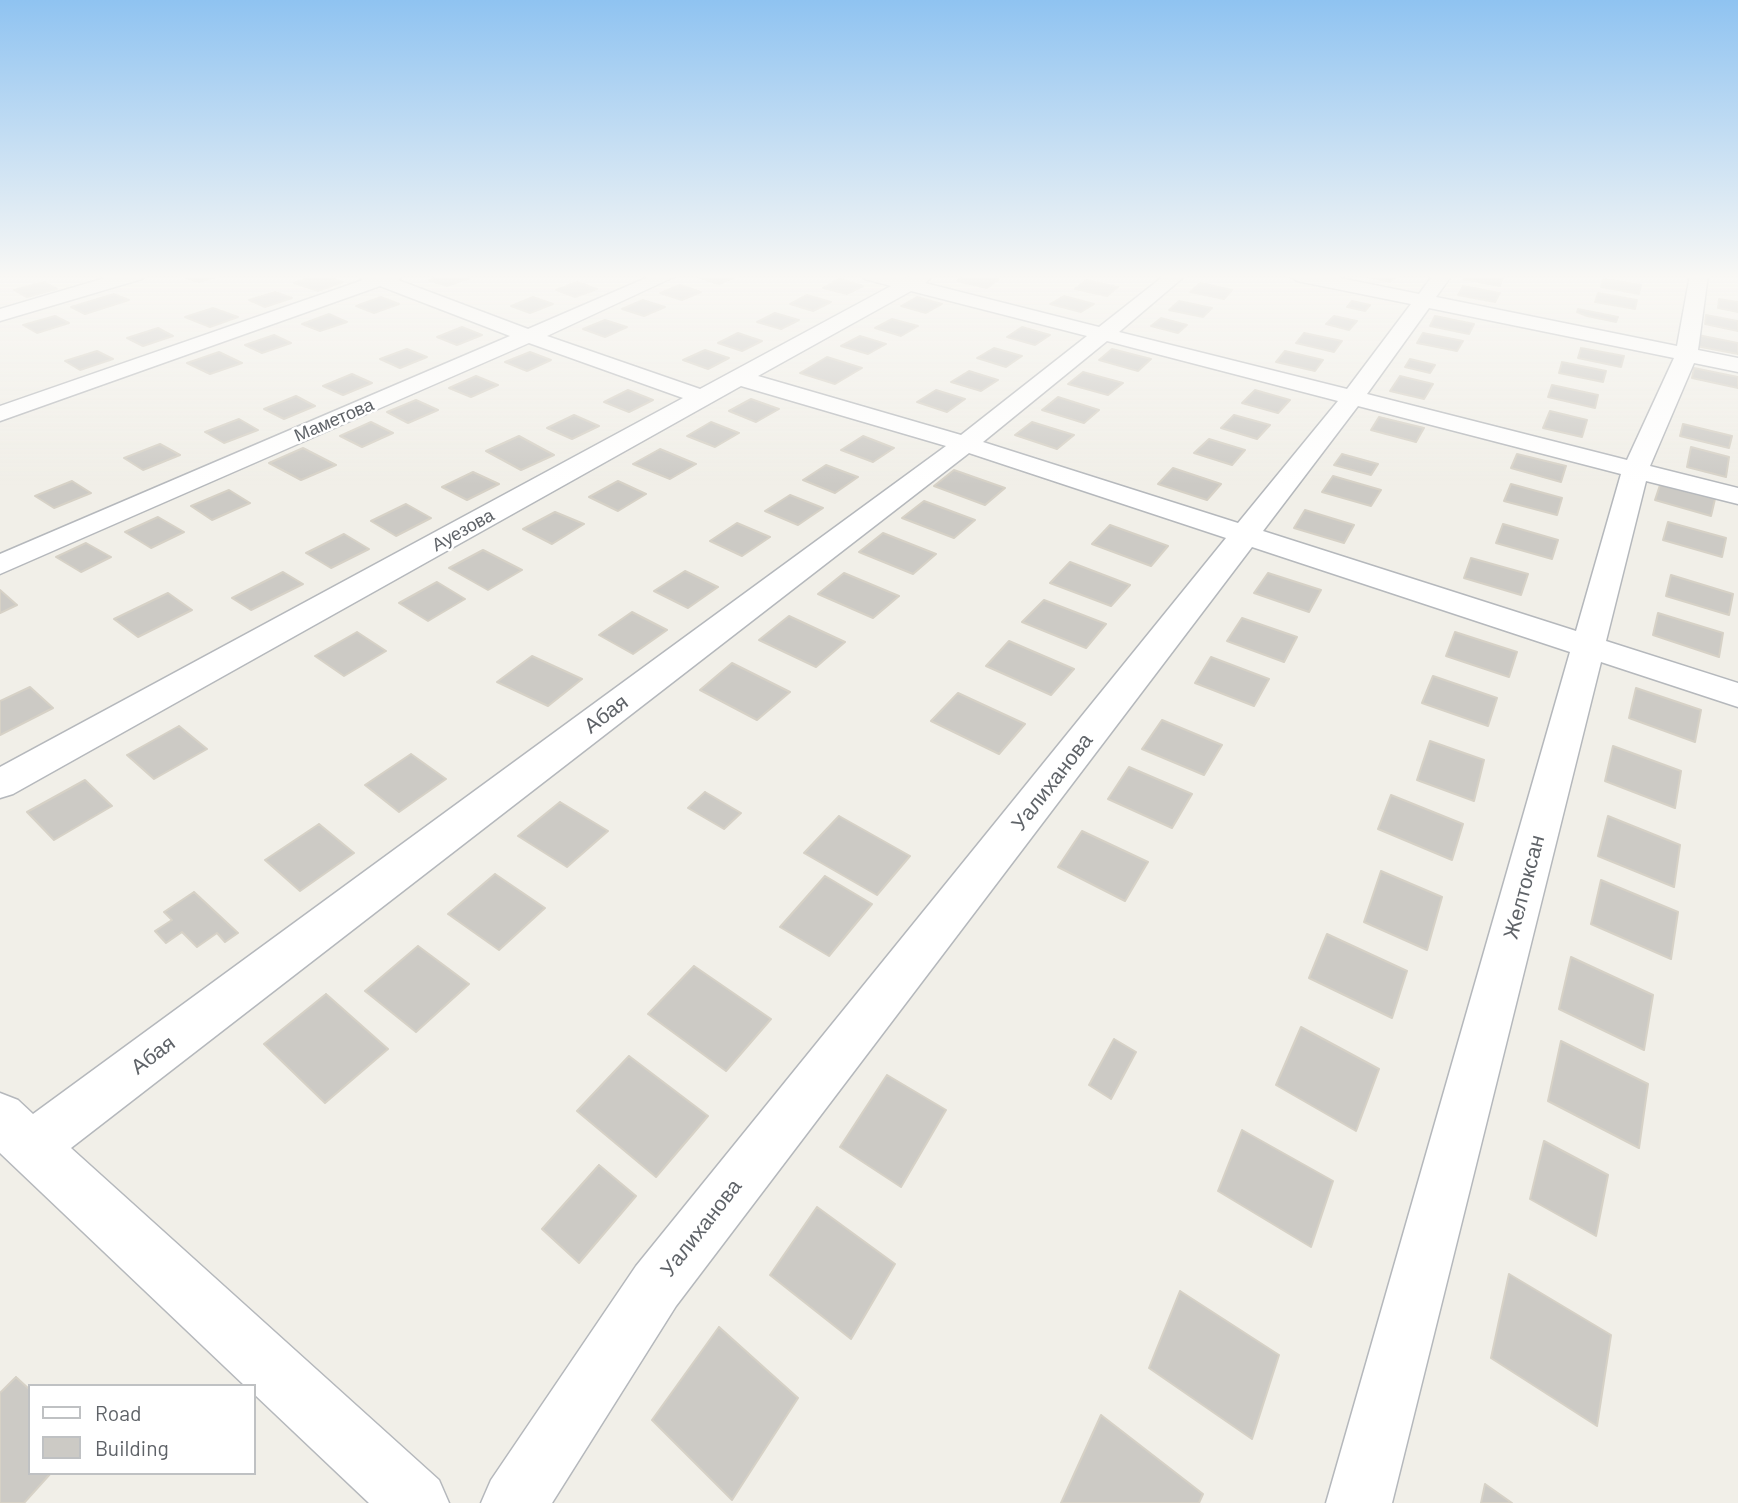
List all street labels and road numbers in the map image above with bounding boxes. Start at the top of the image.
street label: Маметова [291,394,377,446]
street label: Ауезова [428,504,498,556]
street label: Абая [579,689,633,739]
street label: Уалиханова [1006,728,1098,836]
street label: Желтоксан [1498,832,1550,942]
street label: Абая [126,1030,180,1080]
street label: Уалиханова [655,1174,747,1282]

